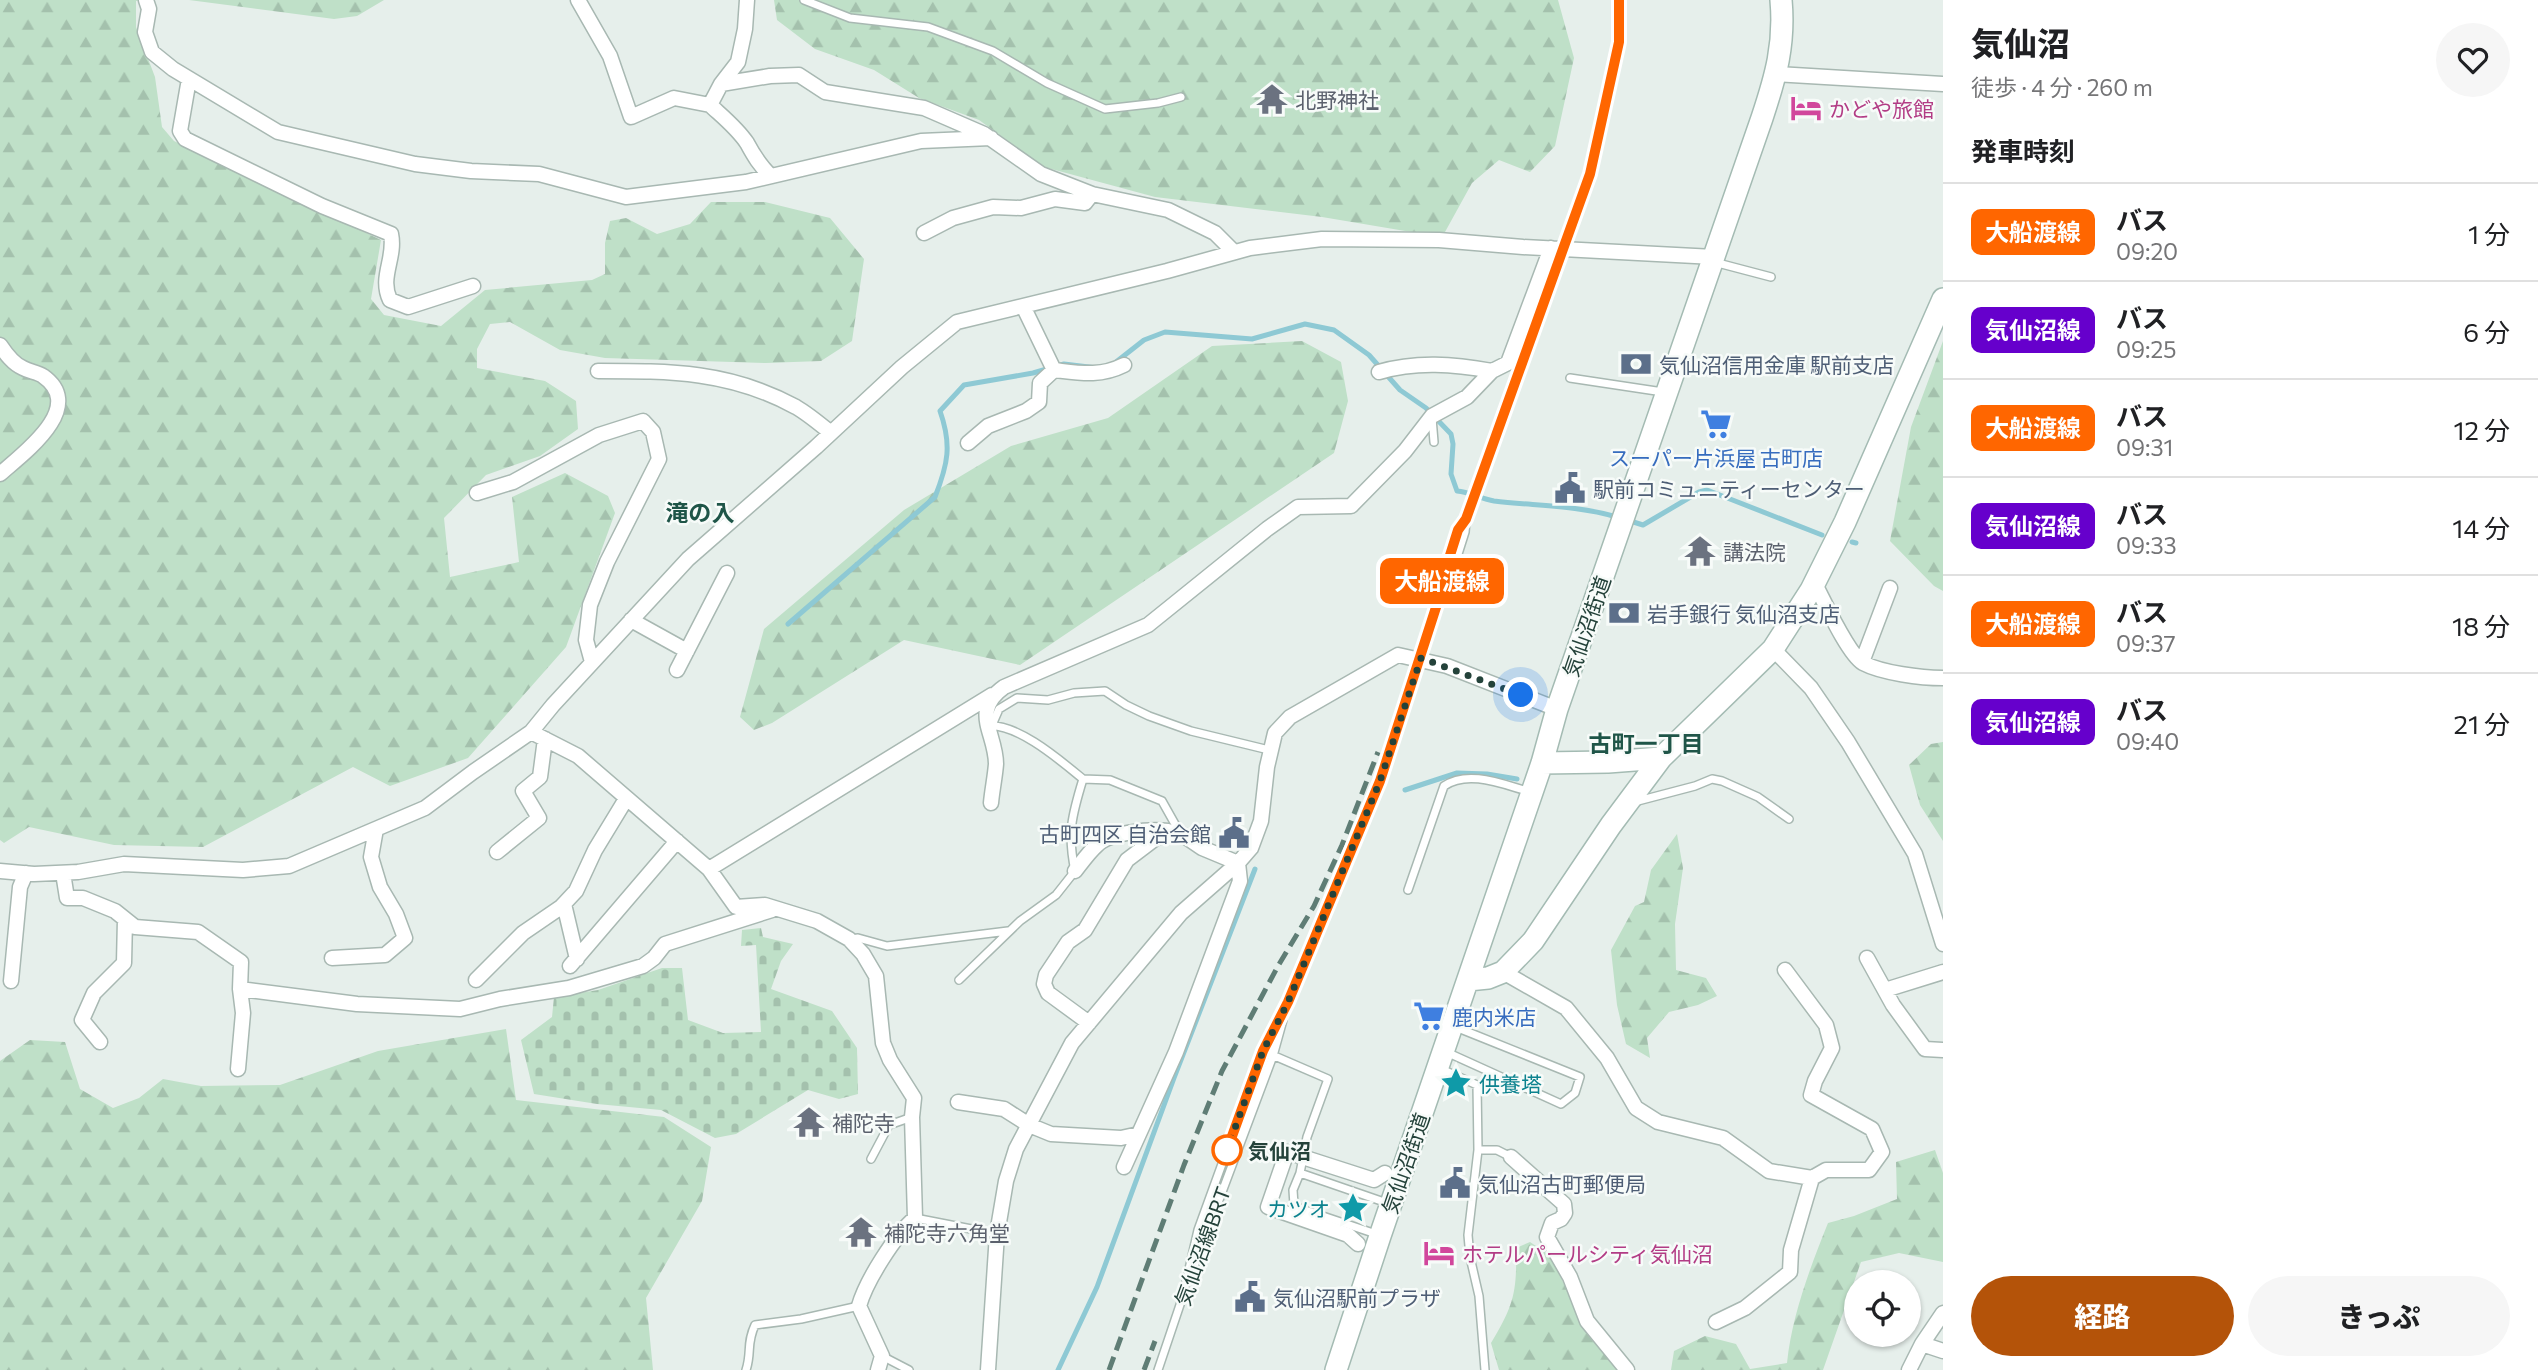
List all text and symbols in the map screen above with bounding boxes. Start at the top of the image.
text: 気仙沼 [1971,22,2070,63]
button: heart [2436,23,2510,97]
text: 徒歩 · 4 分 · 260 m [1971,73,2153,101]
temple icon: 北野神社 [1255,82,1289,116]
place label: 北野神社 [1295,87,1379,112]
hotel icon: かどや旅館 [1789,91,1823,125]
place label: かどや旅館 [1829,96,1934,121]
text: 発車時刻 [1971,135,2075,166]
text: バス [2116,204,2168,235]
text: 大船渡線 [1985,217,2081,246]
text: 1 分 [2468,218,2510,249]
text: 09:20 [2116,237,2178,265]
text: バス [2116,302,2168,333]
text: 気仙沼線 [1985,315,2081,344]
text: 6 分 [2463,316,2510,347]
text: 09:25 [2116,335,2176,363]
bank icon: 気仙沼信用金庫 駅前支店 [1619,347,1653,381]
place label: 気仙沼信用金庫 駅前支店 [1659,352,1894,377]
text: バス [2116,400,2168,431]
supermarket icon: スーパー片浜屋 古町店 [1699,407,1733,441]
text: 大船渡線 [1985,413,2081,442]
text: 12 分 [2453,414,2510,445]
text: 09:31 [2116,433,2173,461]
place label: スーパー片浜屋 古町店 [1609,445,1823,470]
public building icon: 駅前コミュニティーセンター [1553,471,1587,505]
place label: 駅前コミュニティーセンター [1593,476,1865,501]
district label: 滝の入 [666,498,735,526]
text: バス [2116,498,2168,529]
text: 気仙沼線 [1985,511,2081,540]
text: 14 分 [2452,512,2510,543]
text: 09:33 [2116,531,2177,559]
temple icon: 講法院 [1683,534,1717,568]
place label: 講法院 [1723,539,1786,564]
line badge: 大船渡線 [1393,558,1491,604]
text: 大船渡線 [1394,566,1490,595]
street label: 気仙沼街道 [1557,572,1615,680]
bank icon: 岩手銀行 気仙沼支店 [1607,596,1641,630]
text: バス [2116,596,2168,627]
place label: 岩手銀行 気仙沼支店 [1647,601,1840,626]
text: 大船渡線 [1985,609,2081,638]
text: 18 分 [2452,610,2510,641]
text: 09:37 [2116,629,2176,657]
your location [1503,677,1538,712]
text: バス [2116,694,2168,725]
text: 気仙沼線 [1985,707,2081,736]
text: 21 分 [2453,708,2510,739]
text: 09:40 [2116,727,2179,755]
district label: 古町一丁目 [1589,729,1704,757]
public building icon: 古町四区 自治会館 [1217,816,1251,850]
place label: 古町四区 自治会館 [1039,821,1211,846]
supermarket icon: 鹿内米店 [1412,999,1446,1033]
place label: 鹿内米店 [1452,1004,1536,1029]
place icon: 供養塔 [1439,1066,1473,1100]
place label: 供養塔 [1479,1071,1542,1096]
temple icon: 補陀寺 [792,1105,826,1139]
street label: 気仙沼街道 [1376,1109,1434,1217]
place label: 補陀寺 [832,1110,895,1135]
marker: 気仙沼 [1212,1135,1242,1165]
place label: 気仙沼 [1248,1138,1311,1163]
public building icon: 気仙沼古町郵便局 [1438,1166,1472,1200]
place label: 気仙沼古町郵便局 [1478,1171,1646,1196]
street label: 気仙沼線BRT [1169,1183,1235,1309]
place icon: カツオ [1336,1191,1370,1225]
place label: カツオ [1267,1196,1330,1221]
temple icon: 補陀寺六角堂 [844,1215,878,1249]
place label: 補陀寺六角堂 [884,1220,1010,1245]
hotel icon: ホテルパールシティ気仙沼 [1422,1236,1456,1270]
place label: ホテルパールシティ気仙沼 [1462,1241,1713,1266]
map controls [1844,1270,1921,1347]
button: locate [1844,1270,1921,1347]
button: 経路 [1971,1276,2234,1356]
button: きっぷ [2248,1276,2510,1356]
public building icon: 気仙沼駅前プラザ [1233,1280,1267,1314]
place label: 気仙沼駅前プラザ [1273,1285,1441,1310]

